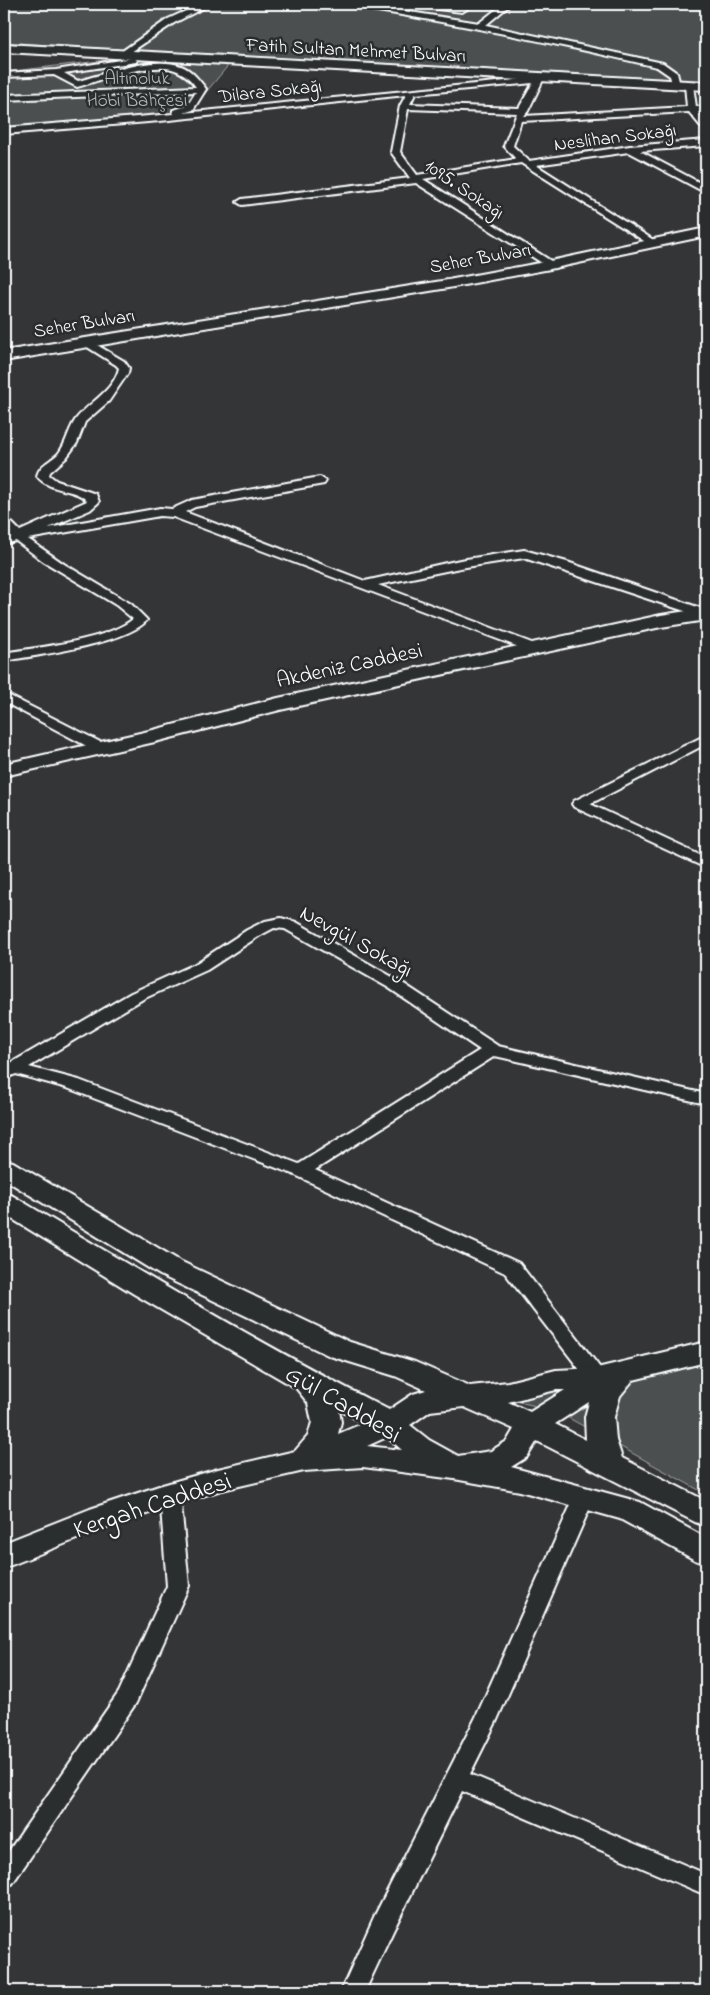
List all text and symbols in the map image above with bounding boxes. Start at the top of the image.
street label: Fatih Sultan Mehmet Bulvarı [244,32,467,71]
park label: Altınoluk Hobi Bahçesi [87,66,187,115]
street label: Dilara Sokağı [216,74,323,113]
street label: Neslihan Sokağı [553,118,678,161]
street label: 1095. Sokağı [417,153,509,229]
street label: Seher Bulvarı [428,237,533,282]
street label: Seher Bulvarı [32,303,137,346]
street label: Akdeniz Caddesi [274,636,426,698]
street label: Nevgül Sokağı [293,898,418,988]
street label: Gül Caddesi [277,1357,408,1454]
street label: Kergah Caddesi [69,1463,237,1550]

